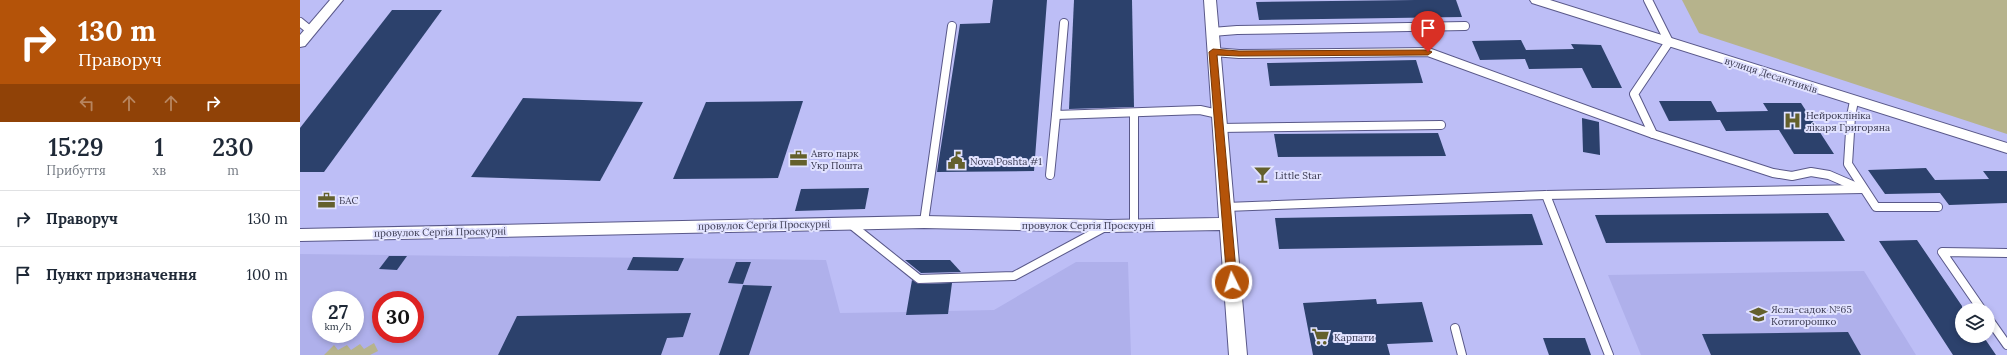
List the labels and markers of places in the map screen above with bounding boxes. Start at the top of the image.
pin [1411,11,1445,52]
place label: Нейроклініка лікаря Григоряна [1806,109,1890,134]
hospital icon: Нейроклініка лікаря Григоряна [1783,111,1803,131]
place label: Авто парк Укр Пошта [810,147,863,172]
office icon: Авто парк Укр Пошта [788,149,808,169]
public building icon: Nova Poshta #1 [947,151,967,171]
place label: Nova Poshta #1 [970,155,1042,168]
bar icon: Little Star [1252,165,1272,185]
place label: Little Star [1275,169,1322,182]
office icon: БАС [316,190,336,210]
place label: БАС [339,194,358,207]
place label: Ясла-садок №65 Котигорошко [1771,303,1852,328]
school or university icon: Ясла-садок №65 Котигорошко [1748,305,1768,325]
supermarket icon: Карпати [1311,327,1331,347]
place label: Карпати [1334,331,1375,344]

